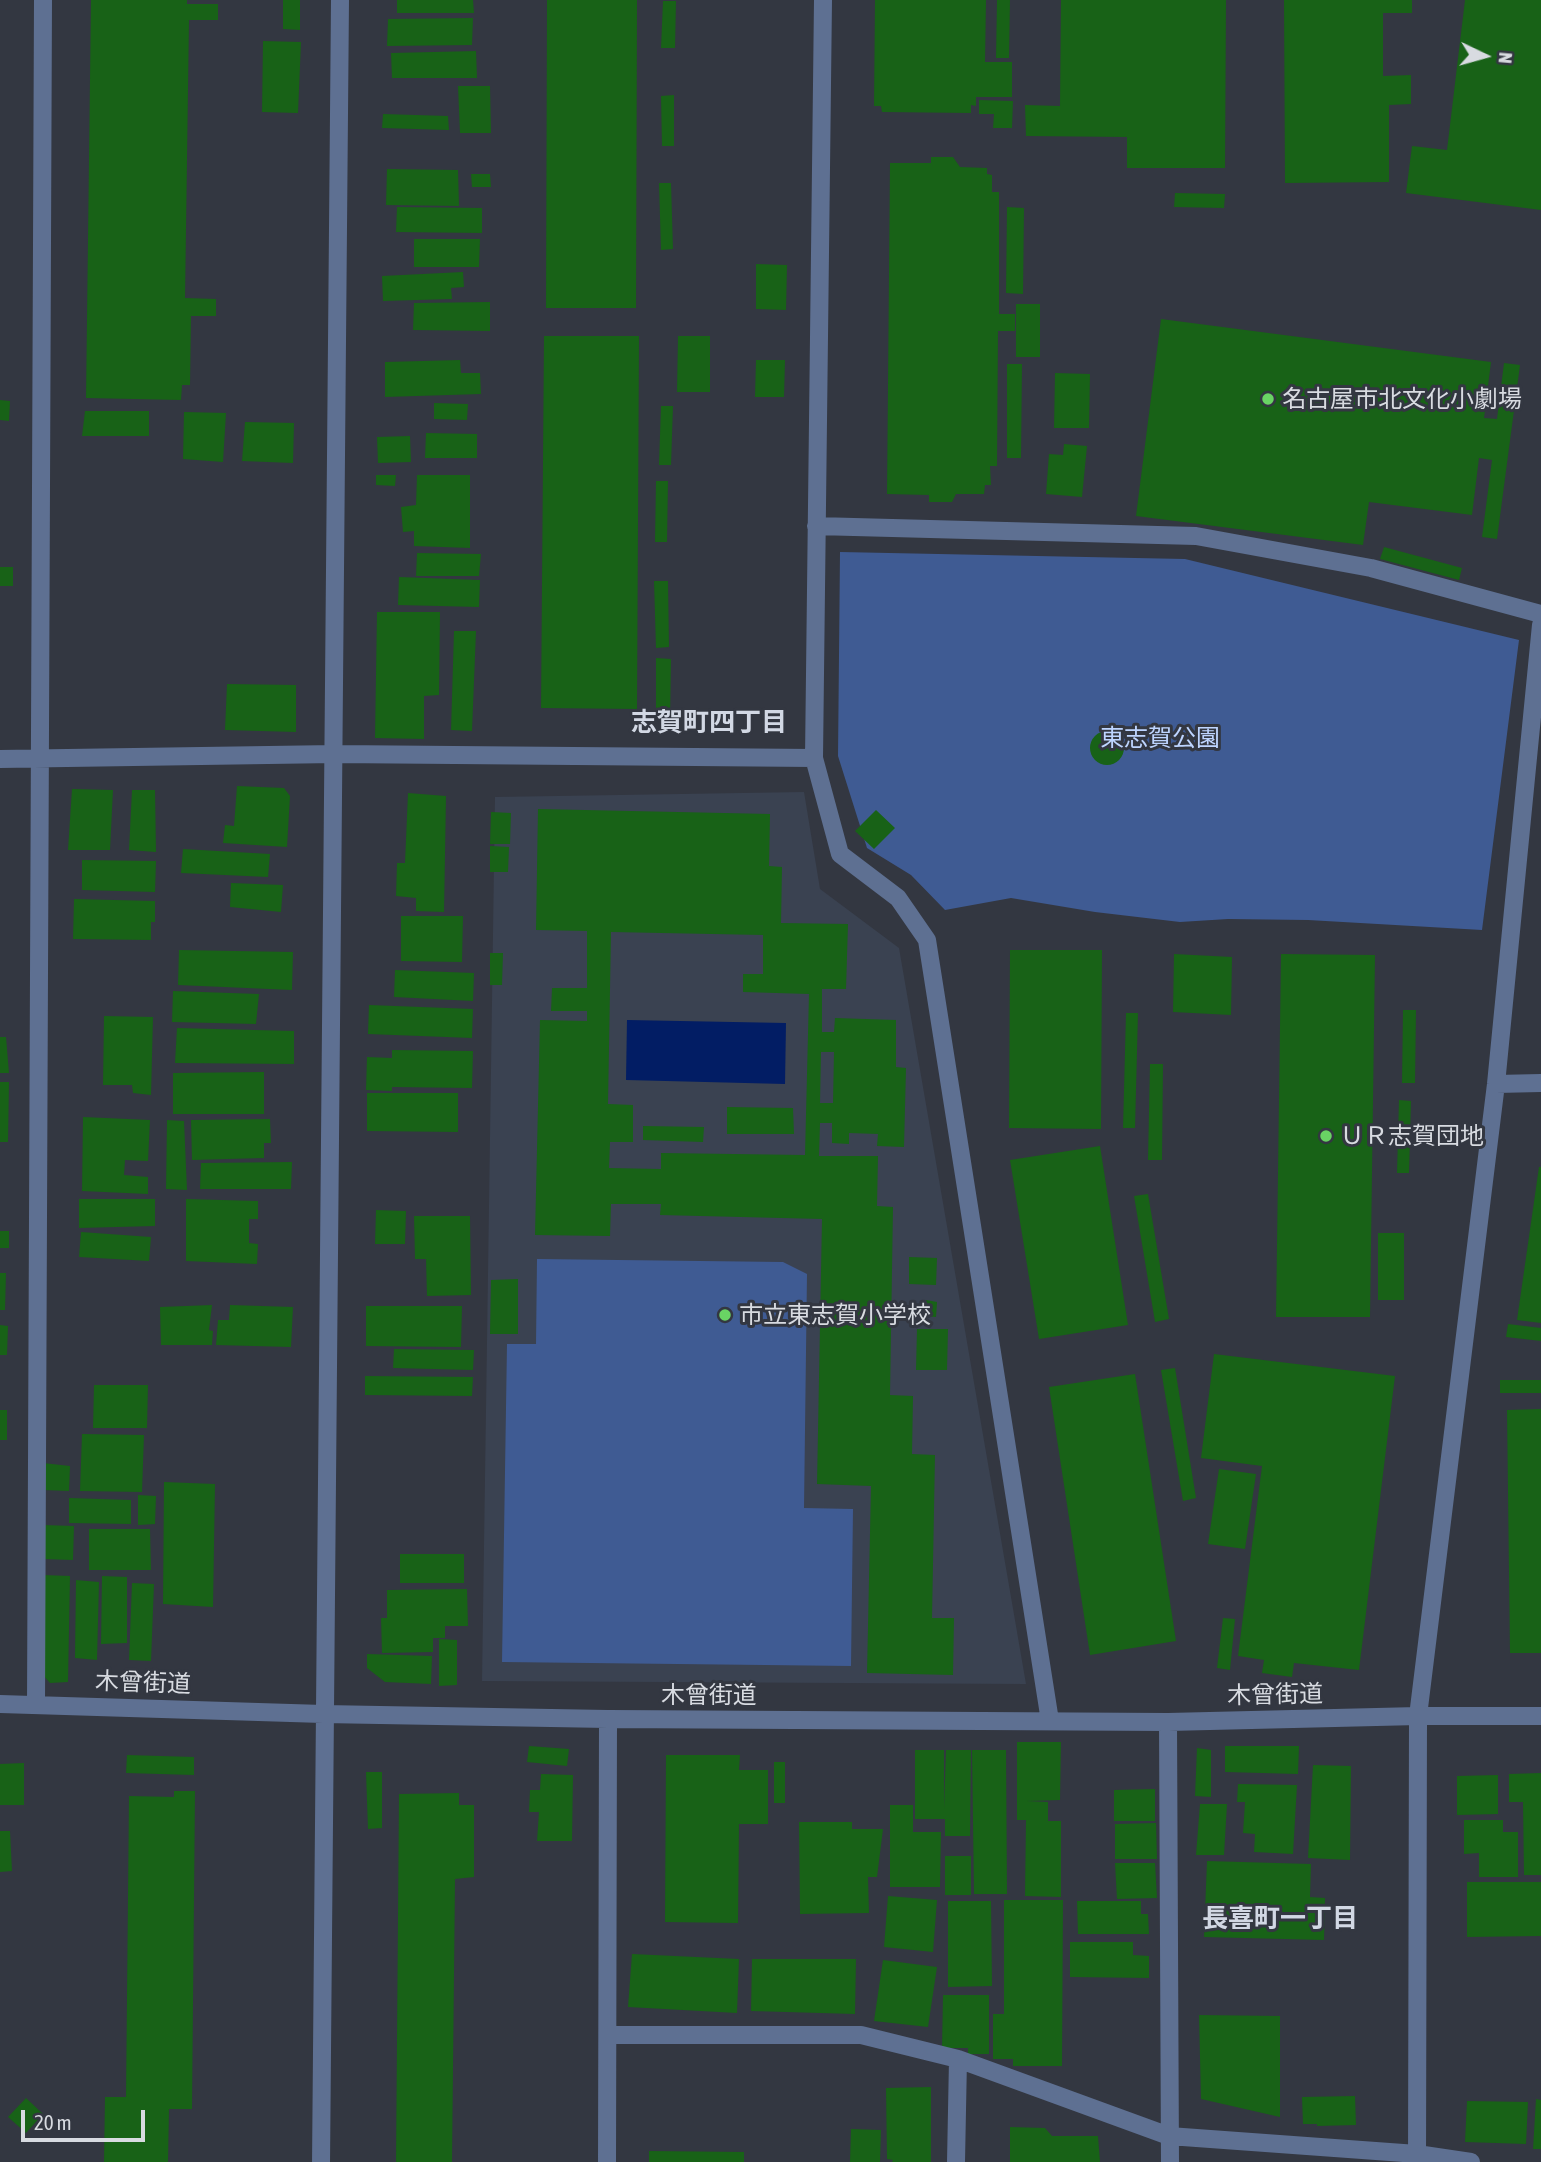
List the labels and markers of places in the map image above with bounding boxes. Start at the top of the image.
place label: 名古屋市北文化小劇場 [1282,385,1522,413]
marker: 名古屋市北文化小劇場 [1260,391,1276,407]
place label: ＵＲ志賀団地 [1340,1122,1484,1150]
marker: ＵＲ志賀団地 [1318,1128,1334,1144]
place label: 市立東志賀小学校 [739,1301,931,1329]
marker: 市立東志賀小学校 [717,1307,733,1323]

